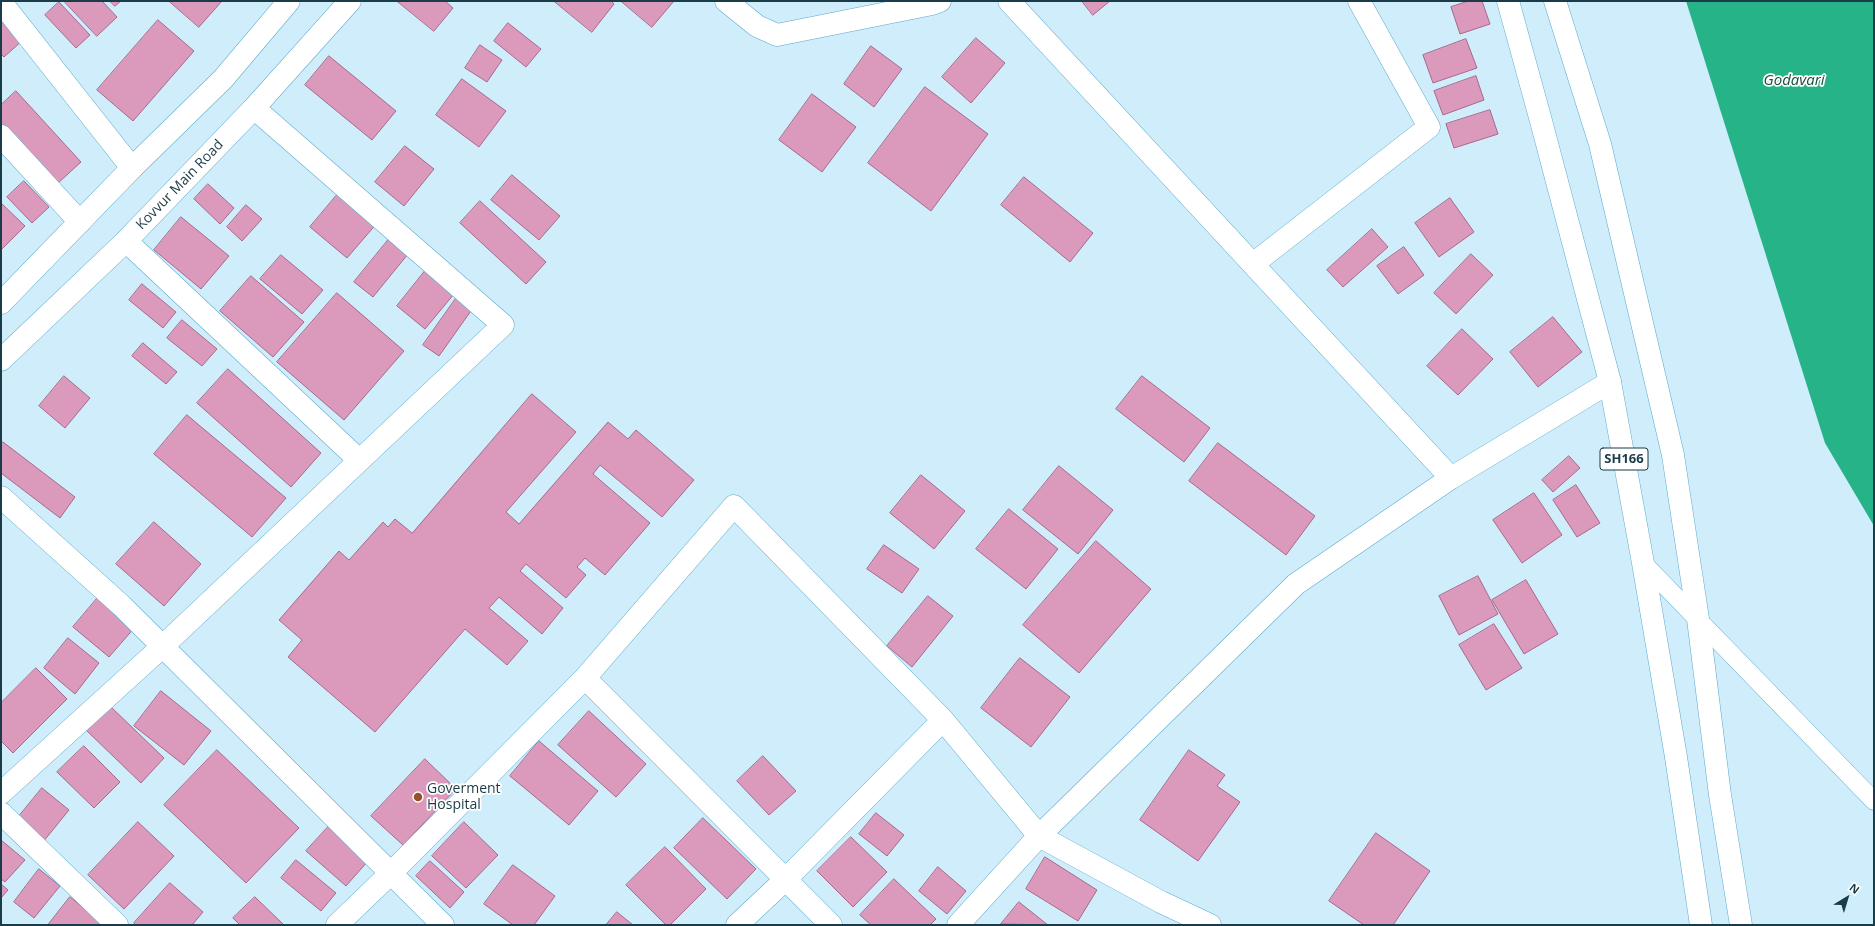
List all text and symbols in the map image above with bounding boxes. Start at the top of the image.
water label: Godavari [1764,72,1824,90]
street label: Kovvur Main Road [133,137,227,233]
road number: SH166 [1600,448,1648,470]
place label: Goverment Hospital [427,781,501,814]
marker: Goverment Hospital [412,791,424,803]
north arrow [1827,878,1867,918]
text: N [1847,879,1863,897]

